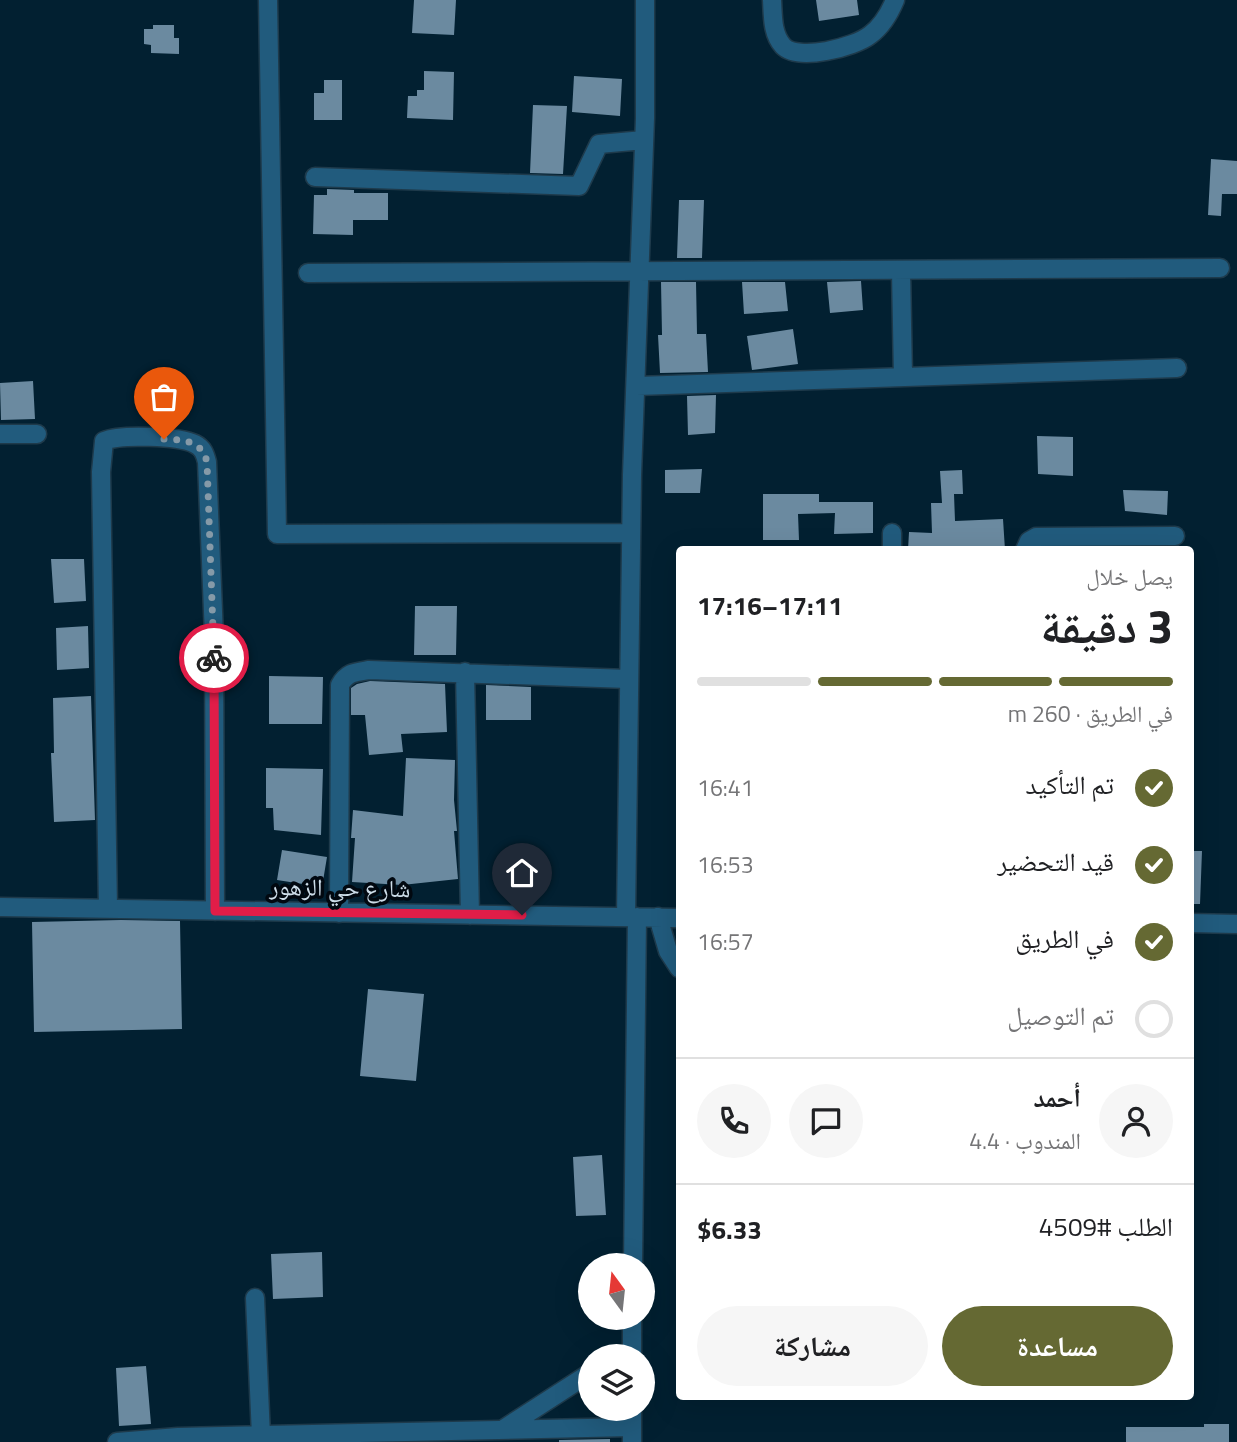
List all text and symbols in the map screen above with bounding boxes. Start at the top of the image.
pin [134,367,194,439]
icon: bag [145,378,183,416]
text: يصل خلال [1086,559,1173,594]
text: 17:11–17:16 [697,586,843,625]
text: 3 دقيقة [1041,591,1173,661]
courier [179,623,249,693]
icon: bike [195,639,233,677]
text: في الطريق · 260 m [1008,696,1173,731]
text: تم التأكيد [1026,765,1114,804]
icon: check [1135,769,1173,807]
text: 16:41 [697,770,754,805]
text: قيد التحضير [997,842,1114,881]
pin [492,843,552,915]
icon: check [1135,846,1173,884]
text: 16:53 [697,847,754,882]
icon: home [503,854,541,892]
street label: شارع حي الزهور [268,868,411,908]
text: في الطريق [1015,919,1114,958]
icon: check [1135,923,1173,961]
text: 16:57 [697,924,754,959]
text: تم التوصيل [1007,996,1114,1035]
text: أحمد [1033,1078,1081,1117]
button: phone [697,1084,771,1158]
button: chat [789,1084,863,1158]
button: person [1099,1084,1173,1158]
text: المندوب · 4.4 [969,1123,1081,1158]
text: الطلب #4509 [1039,1207,1173,1246]
text: $6.33 [697,1210,762,1249]
north arrow [578,1253,654,1330]
map controls [578,1253,655,1421]
button: مشاركة [697,1306,928,1386]
button: مساعدة [942,1306,1173,1386]
button: layers [578,1344,655,1421]

